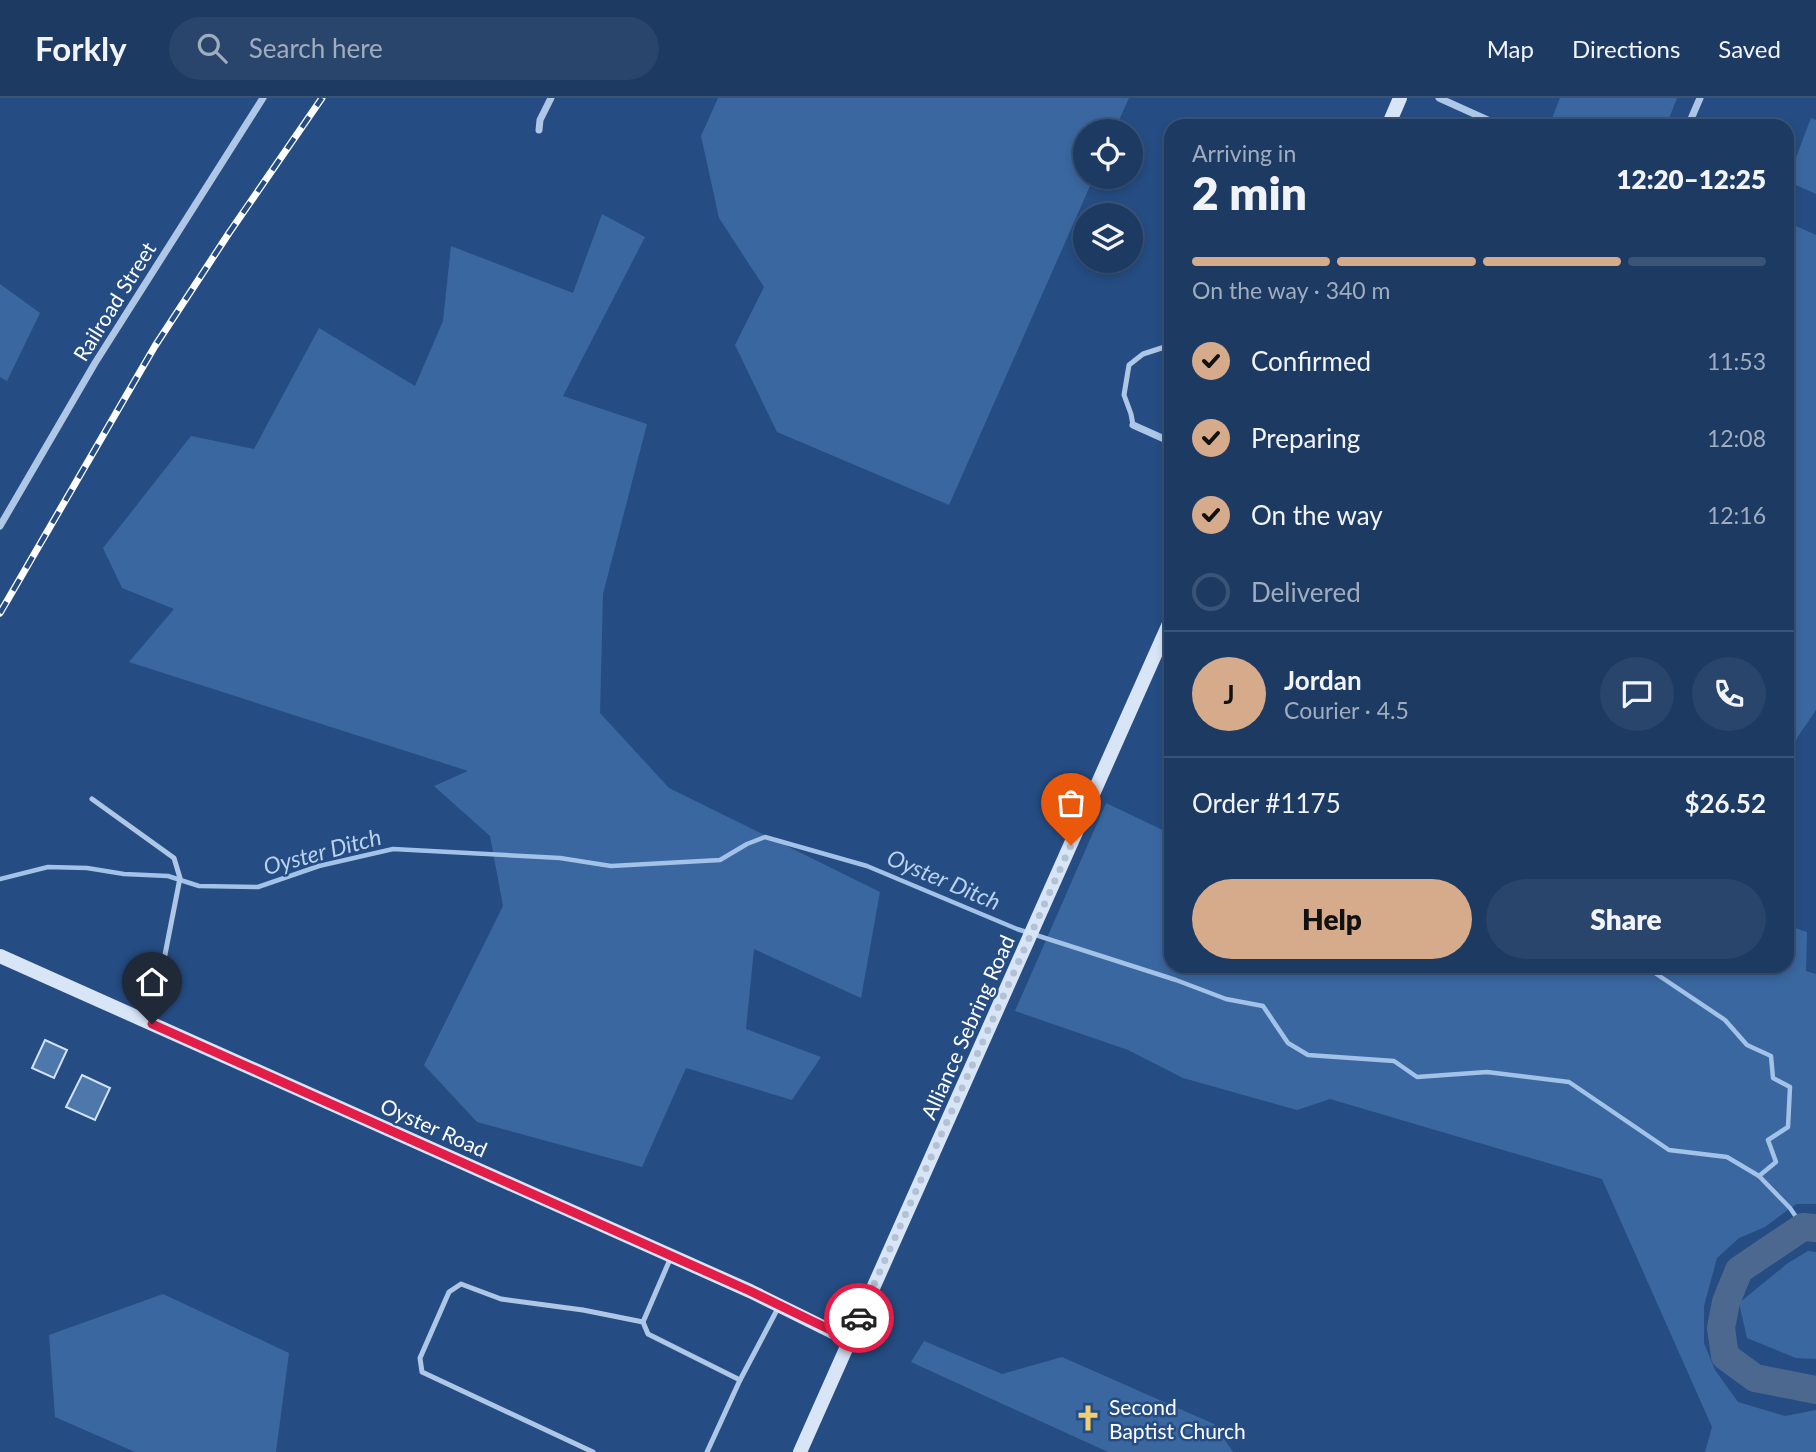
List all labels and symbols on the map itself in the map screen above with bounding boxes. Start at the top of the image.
street label: Railroad Street [68,237,161,365]
pin [1041,773,1101,845]
water label: Oyster Ditch [260,822,384,880]
water label: Oyster Ditch [883,843,1005,915]
street label: Alliance Sebring Road [915,931,1019,1123]
pin [122,952,182,1024]
street label: Oyster Road [377,1092,491,1162]
courier [824,1283,894,1353]
place label: Second Baptist Church [1109,1394,1246,1443]
church icon: Second Baptist Church [1073,1403,1103,1433]

